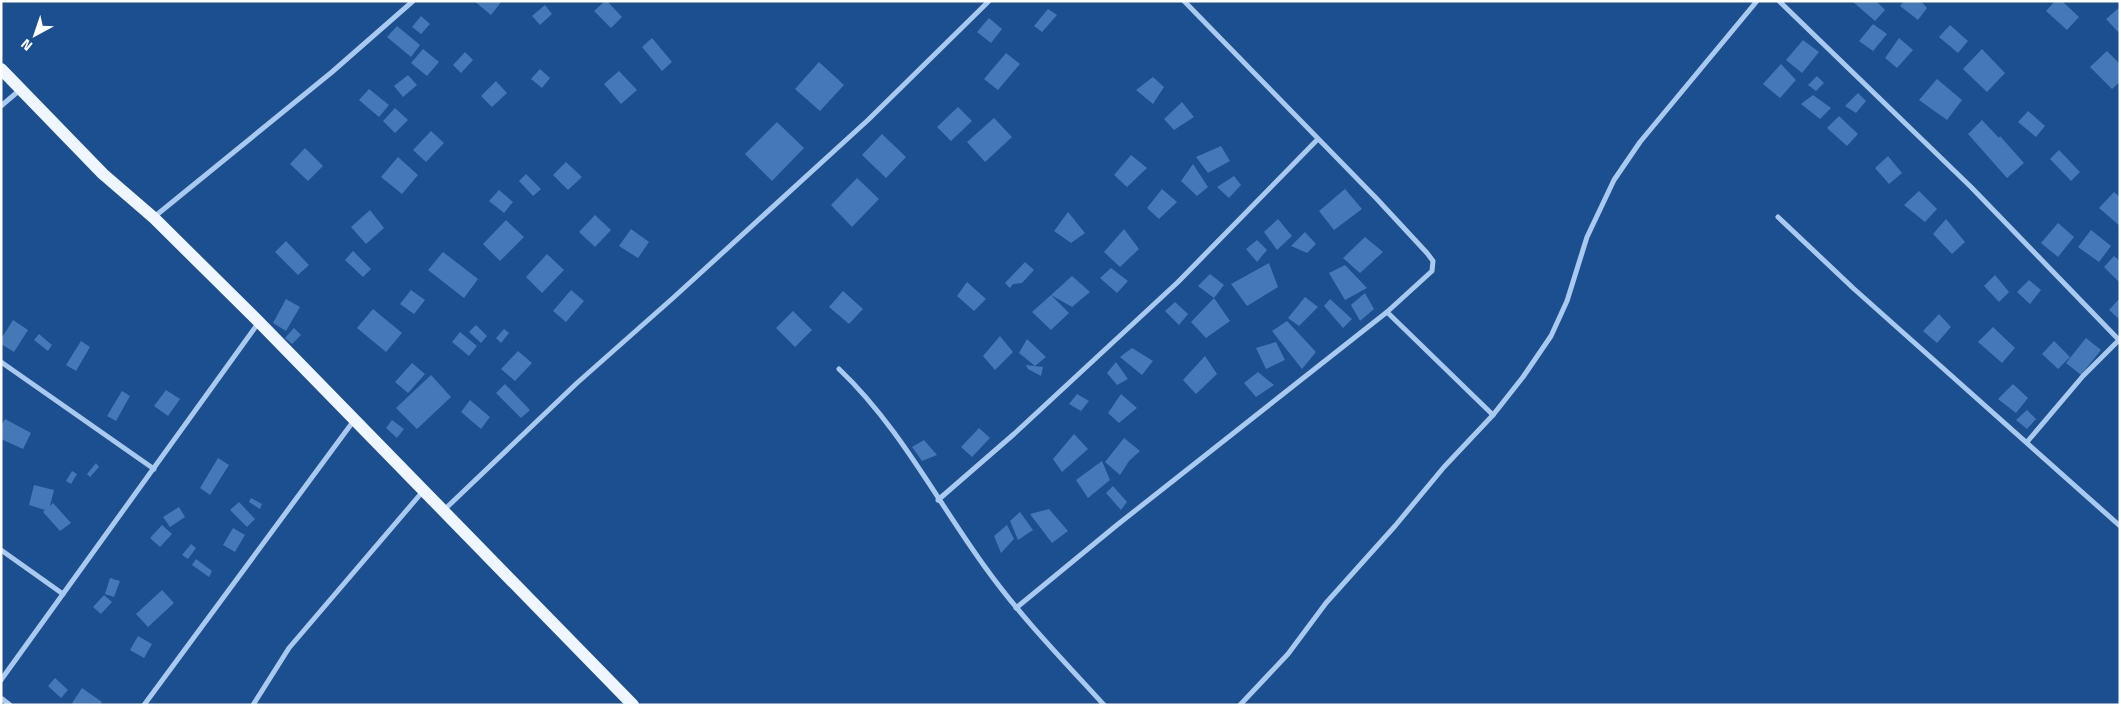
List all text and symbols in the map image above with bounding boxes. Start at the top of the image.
north arrow [10,10,60,60]
text: N [16,34,37,57]

